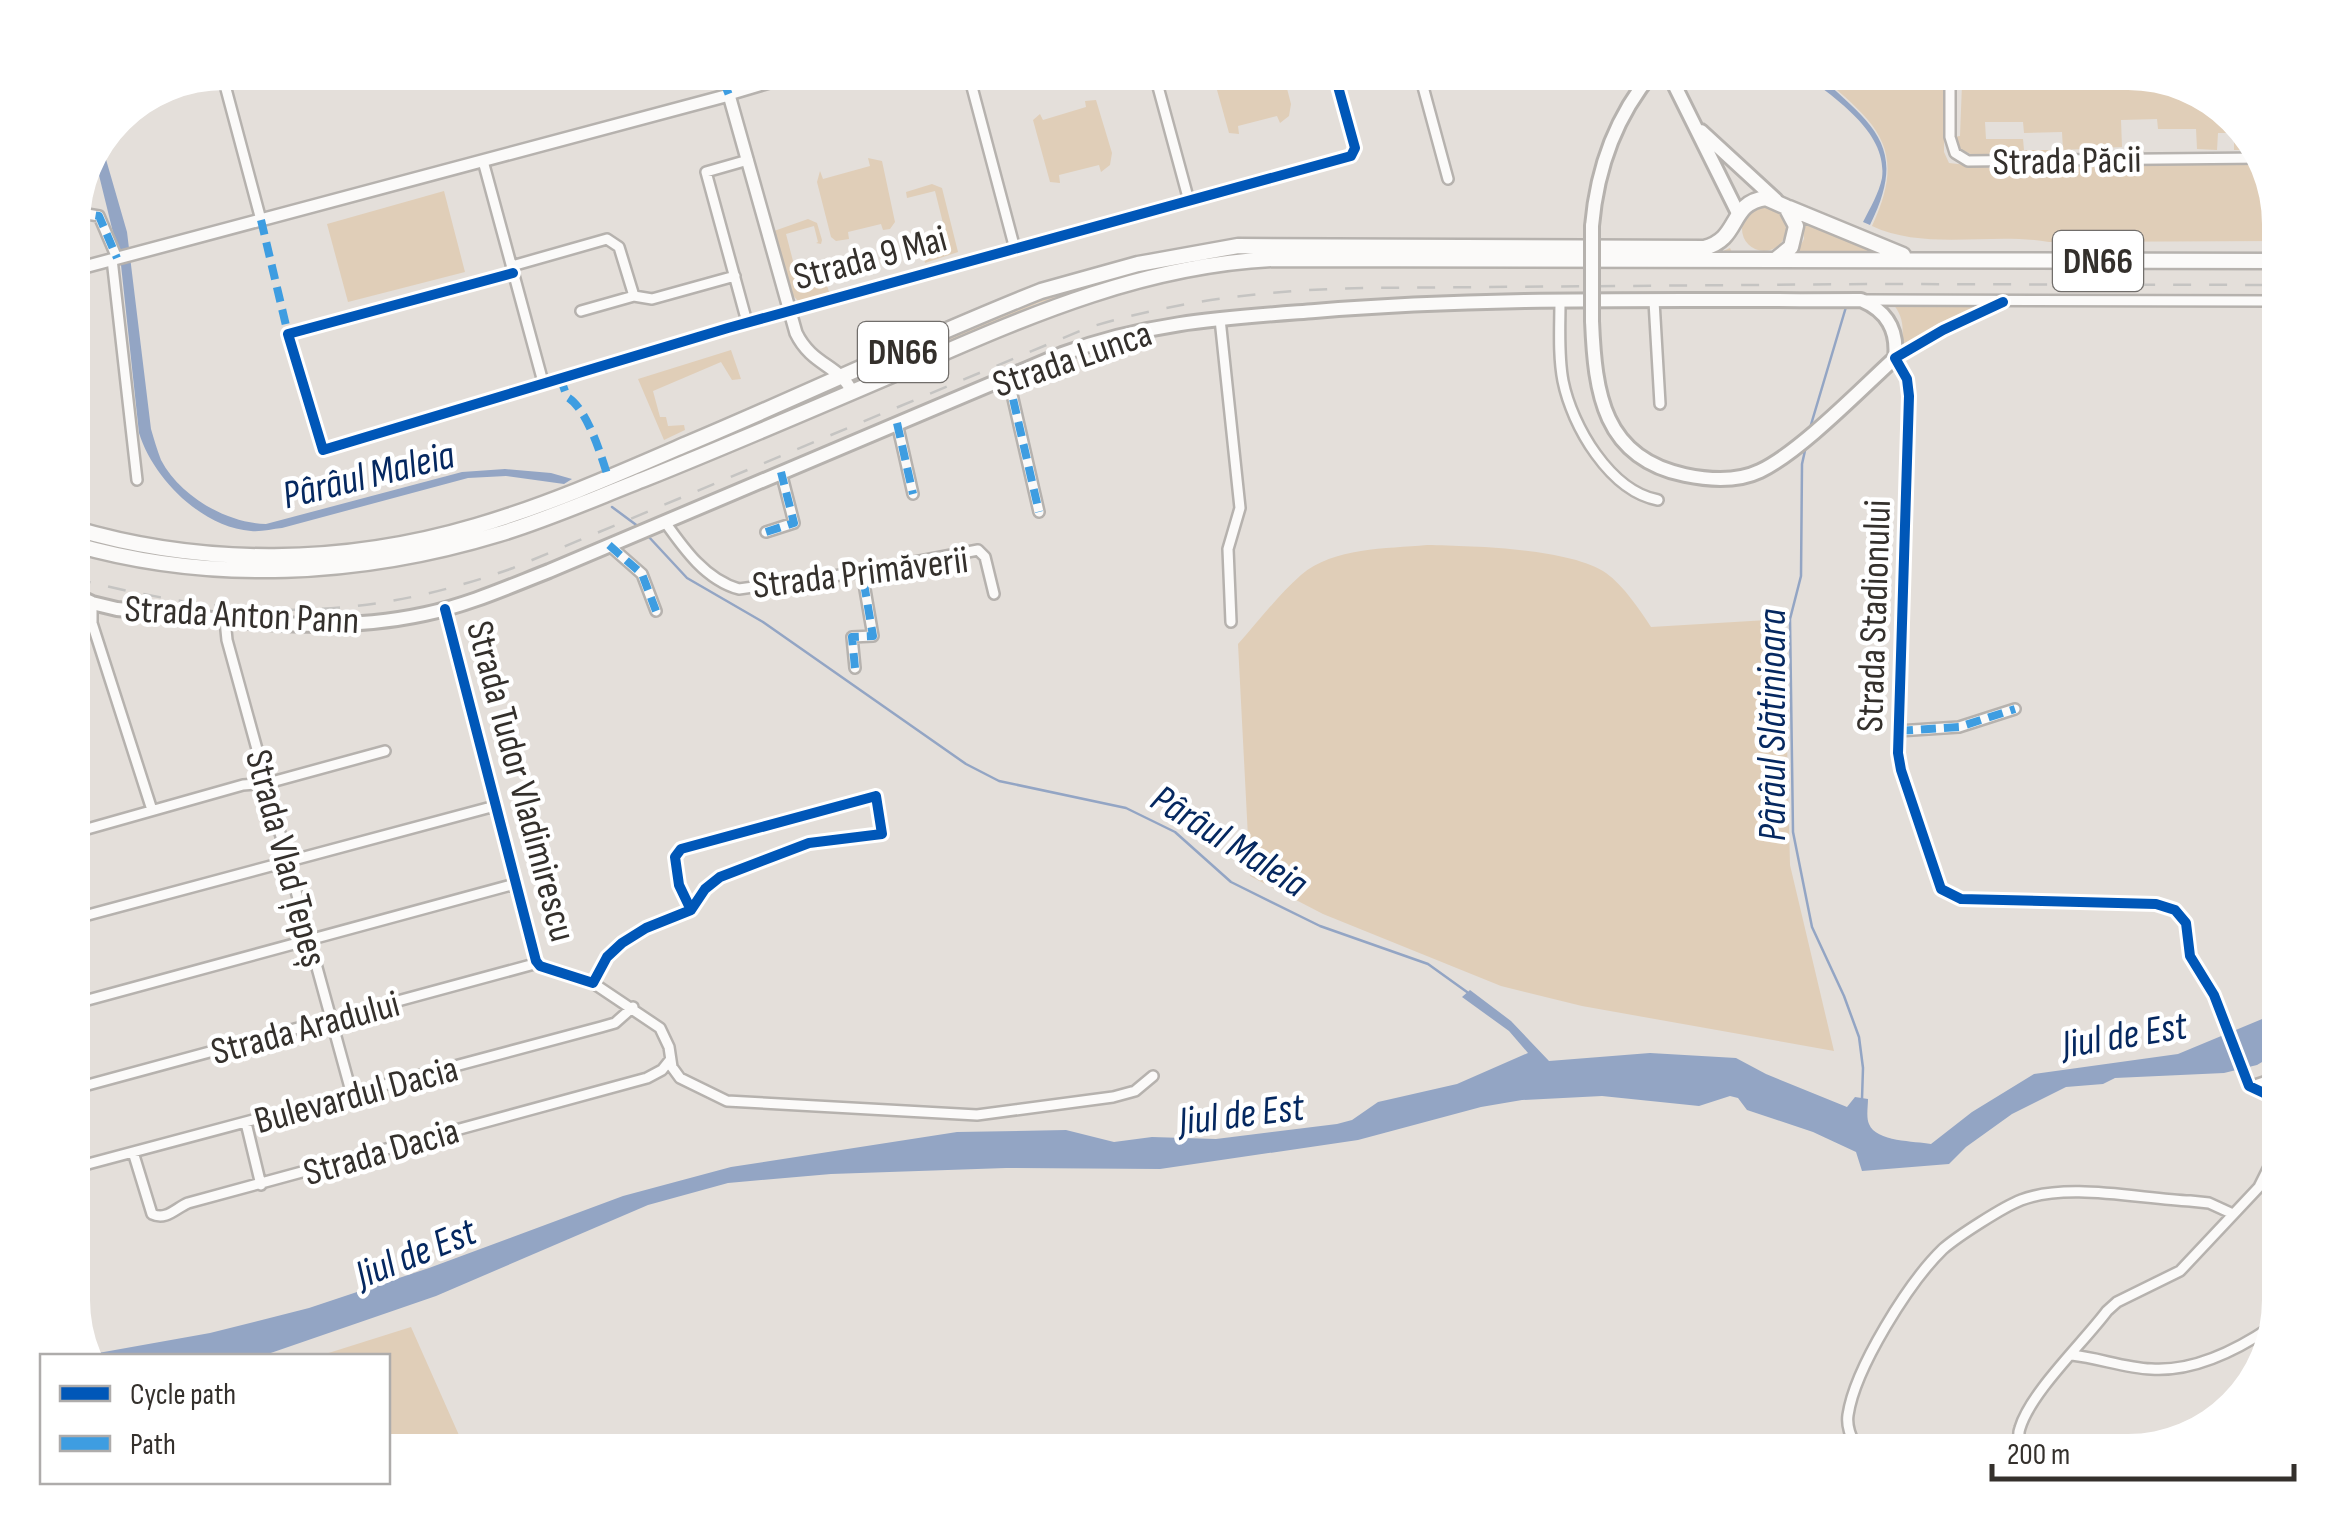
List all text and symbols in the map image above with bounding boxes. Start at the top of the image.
street label: Strada Păcii [1992,138,2142,185]
street label: Strada 9 Mai [789,216,952,300]
road number: DN66 [2053,231,2143,291]
street label: Strada Lunca [987,311,1158,408]
road number: DN66 [858,322,948,382]
water label: Pârâul Maleia [278,431,459,520]
street label: Strada Stadionului [1848,499,1901,733]
street label: Strada Primăverii [750,538,971,609]
street label: Strada Anton Pann [123,587,360,644]
water label: Pârâul Slătinioara [1749,609,1797,841]
street label: Strada Tudor Vladimirescu [456,616,585,947]
street label: Strada Vlad Țepeș [235,745,336,972]
water label: Pârâul Maleia [1142,775,1316,909]
street label: Strada Aradului [206,982,404,1075]
water label: Jiul de Est [2057,1002,2191,1070]
street label: Bulevardul Dacia [250,1047,463,1144]
water label: Jiul de Est [1174,1083,1308,1147]
street label: Strada Dacia [299,1109,464,1196]
water label: Jiul de Est [347,1208,484,1300]
legend [40,1354,390,1484]
text: Cycle path [130,1377,236,1413]
scale bar [1992,1419,2294,1481]
text: Path [130,1427,176,1463]
text: 200 m [2007,1437,2070,1473]

